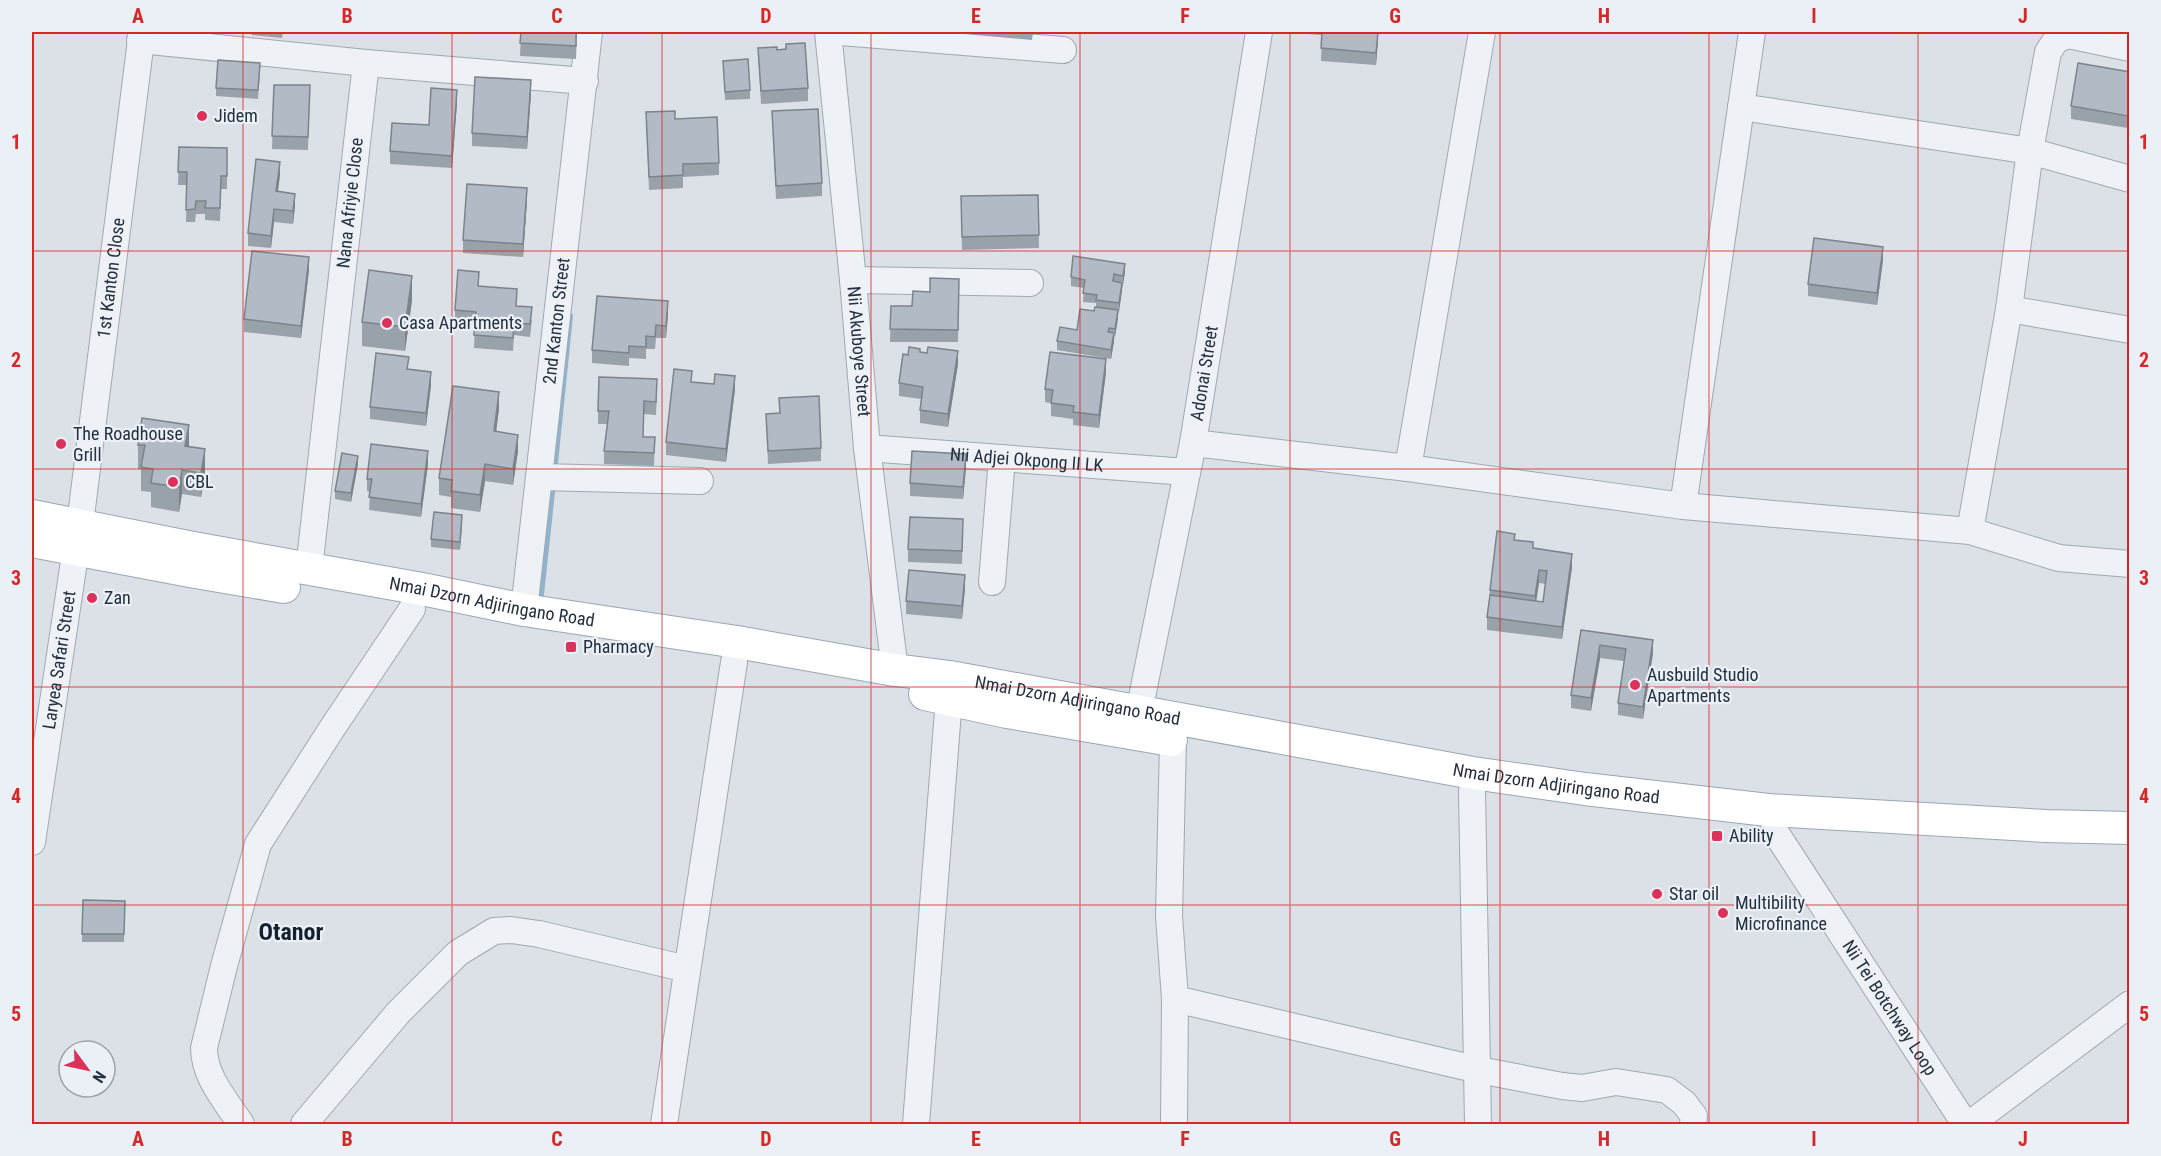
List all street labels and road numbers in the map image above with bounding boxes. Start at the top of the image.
street label: Nana Afriyie Close [332,137,367,269]
street label: 1st Kanton Close [93,217,128,339]
street label: 2nd Kanton Street [538,256,574,385]
street label: Nii Akuboye Street [844,285,875,417]
street label: Adonai Street [1186,324,1222,422]
street label: Nii Adjei Okpong II LK [949,443,1104,476]
street label: Nmai Dzorn Adjiringano Road [388,572,596,630]
street label: Laryea Safari Street [38,589,79,731]
street label: Nmai Dzorn Adjiringano Road [973,671,1182,729]
street label: Nmai Dzorn Adjiringano Road [1451,759,1661,808]
street label: Nii Tei Botchway Loop [1838,936,1942,1079]

